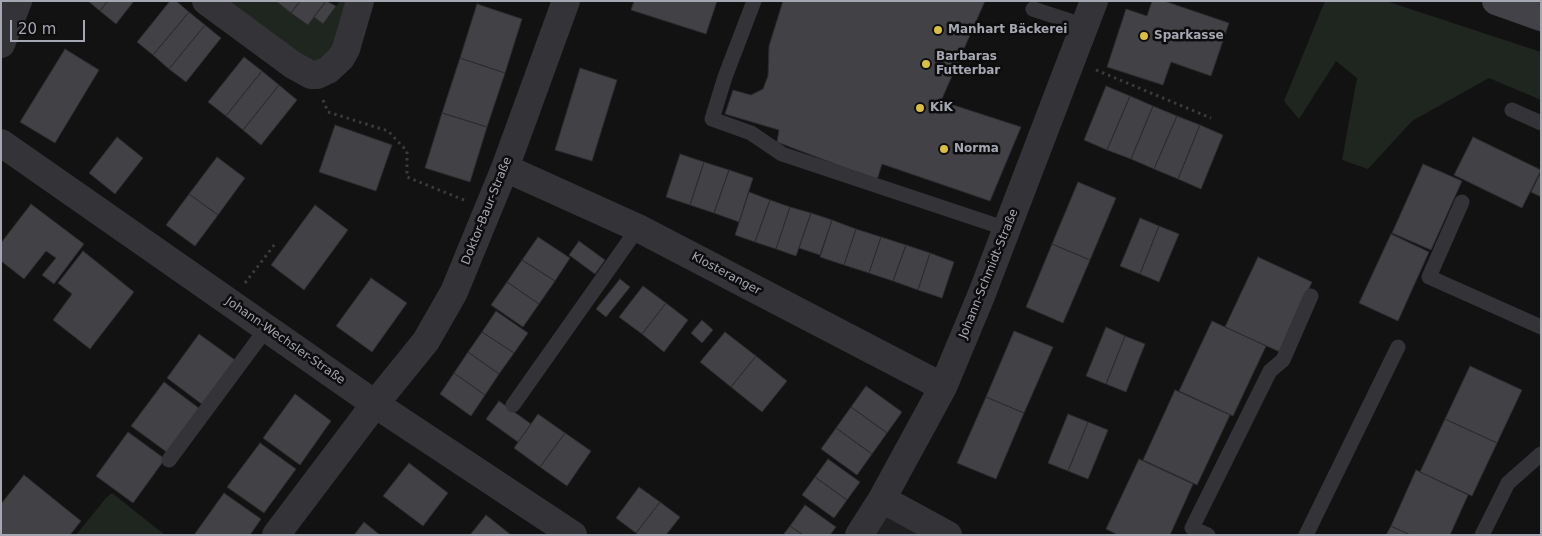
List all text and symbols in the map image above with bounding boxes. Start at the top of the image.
scale bar [12,10,88,42]
text: 20 m [18,20,56,38]
place label: Manhart Bäckerei [948,23,1067,37]
marker: Manhart Bäckerei [932,24,944,36]
place label: Sparkasse [1154,29,1224,43]
marker: Sparkasse [1138,30,1150,42]
place label: Barbaras Futterbar [936,50,1000,78]
marker: Barbaras Futterbar [920,58,932,70]
place label: KiK [930,101,953,115]
marker: KiK [914,102,926,114]
place label: Norma [954,142,999,156]
marker: Norma [938,143,950,155]
street label: Doktor-Baur-Straße [459,155,515,267]
street label: Johann-Schmidt-Straße [956,207,1022,341]
street label: Klosteranger [689,250,763,298]
street label: Johann-Wechsler-Straße [222,294,348,388]

